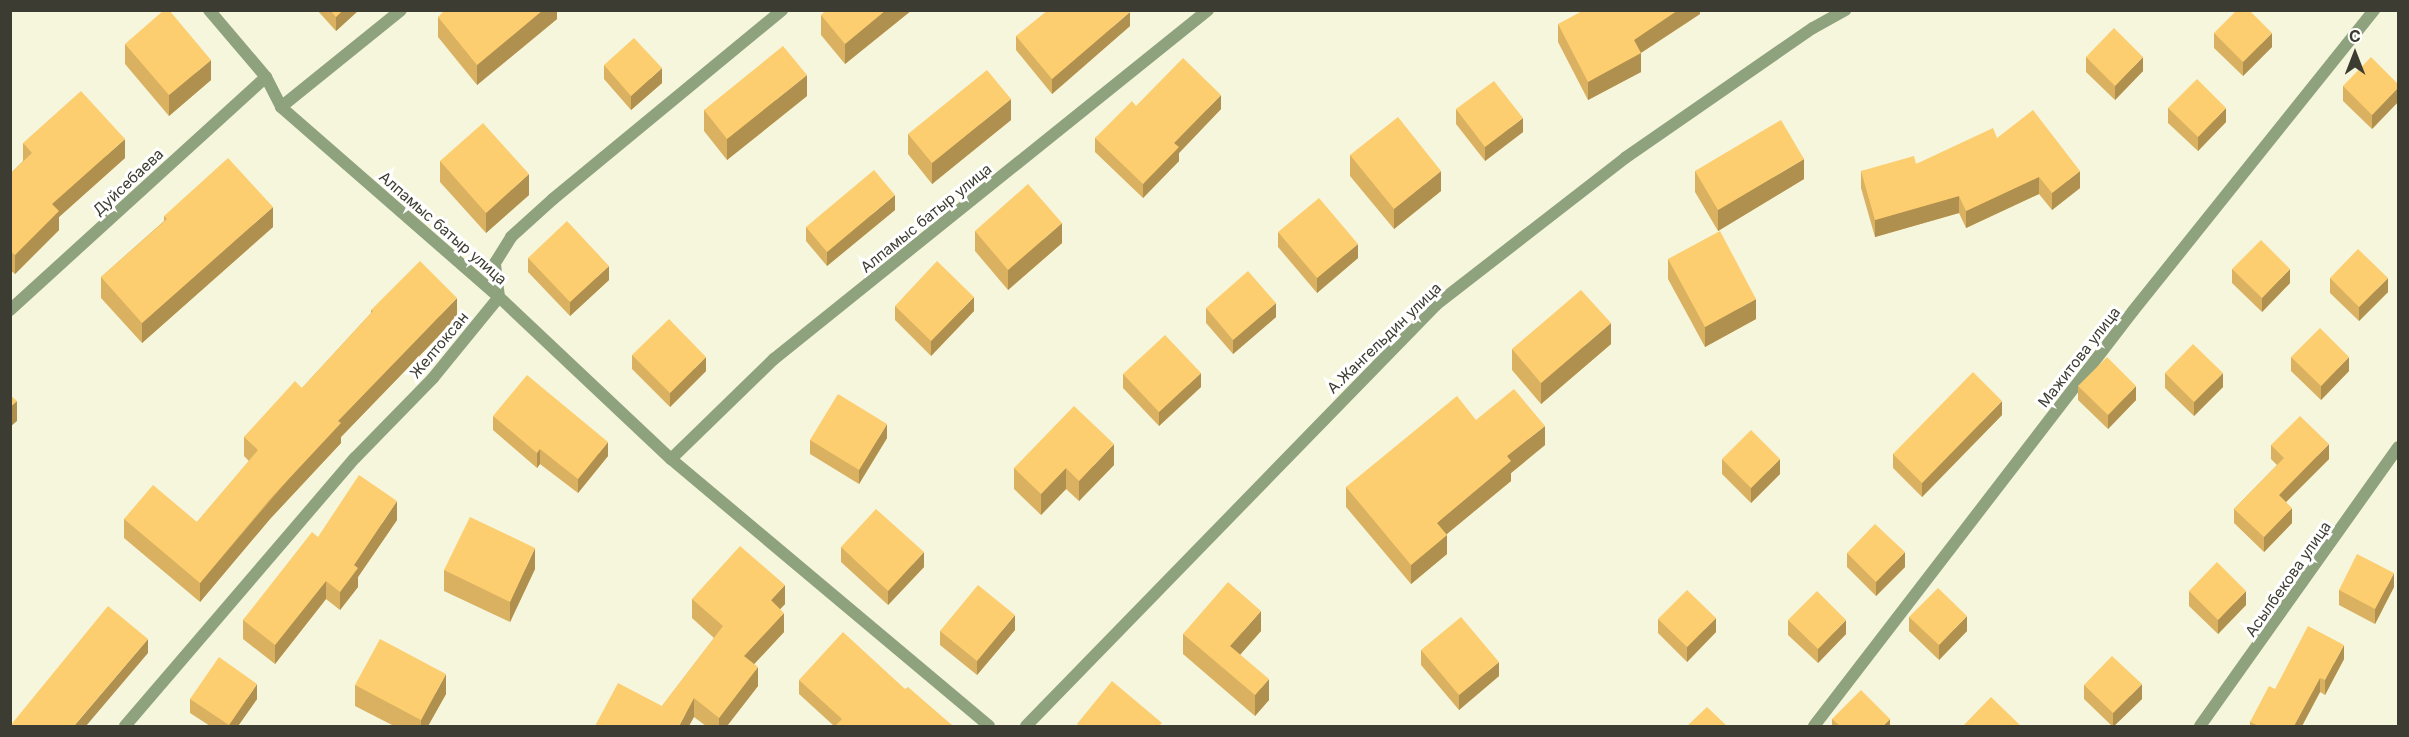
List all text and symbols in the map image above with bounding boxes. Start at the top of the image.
north arrow [2325,24,2385,84]
text: С [2349,26,2361,46]
street label: Дуйсебаева [89,145,167,219]
street label: Алпамыс батыр улица [857,160,995,276]
street label: Алпамыс батыр улица [376,168,510,288]
street label: А.Жангельдин улица [1323,279,1445,397]
street label: Мажитова улица [2034,303,2124,411]
street label: Желтоксан [406,308,472,382]
street label: Асылбекова улица [2241,518,2335,640]

